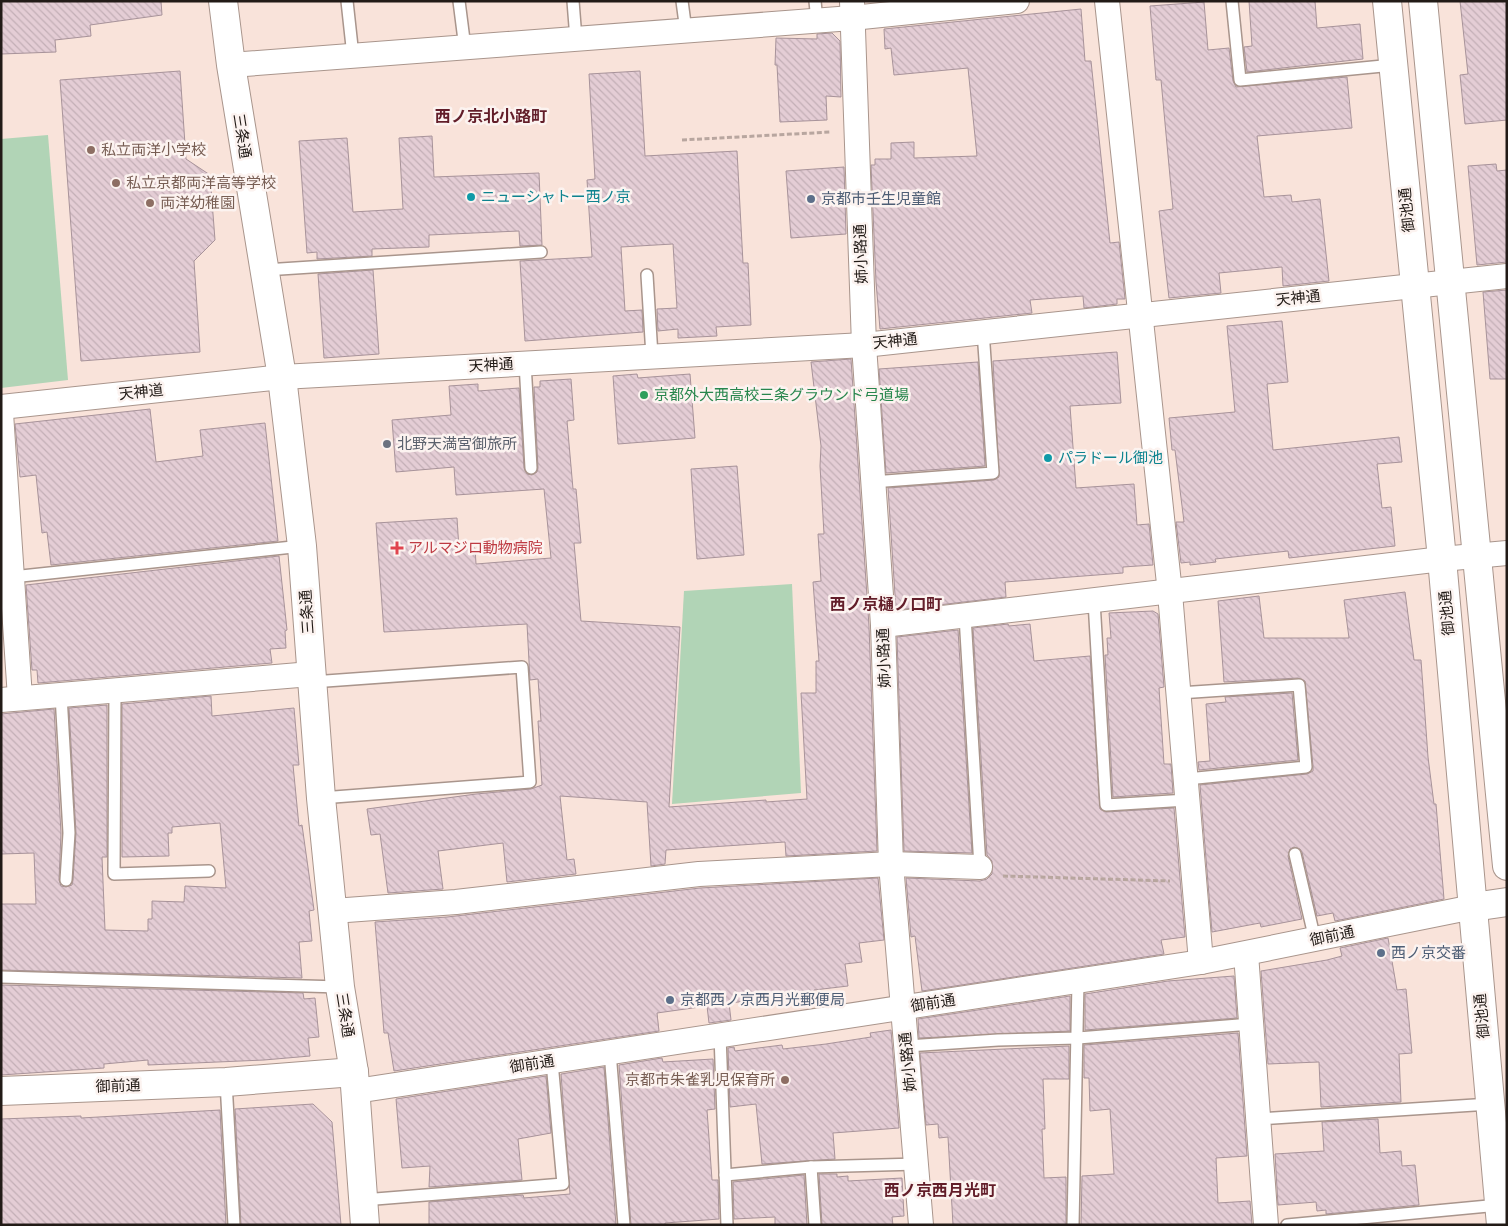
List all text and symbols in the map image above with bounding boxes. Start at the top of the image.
district label: 西ノ京北小路町 [435,106,547,125]
street label: 三条通 [231,112,255,159]
place label: 私立両洋小学校 [101,140,206,158]
marker: 私立両洋小学校 [85,144,97,156]
place label: 私立京都両洋高等学校 [126,173,276,191]
marker: 私立京都両洋高等学校 [110,177,122,189]
place label: ニューシャトー西ノ京 [481,187,631,205]
street label: 御池通 [1395,187,1417,233]
place label: 京都市壬生児童館 [821,189,941,207]
marker: ニューシャトー西ノ京 [465,191,477,203]
place label: 両洋幼稚園 [160,193,235,211]
marker: 京都市壬生児童館 [805,193,817,205]
marker: 両洋幼稚園 [144,197,156,209]
street label: 姉小路通 [850,224,870,284]
street label: 天神通 [1275,286,1321,308]
street label: 天神通 [872,329,918,351]
street label: 天神通 [468,354,514,374]
street label: 天神道 [118,380,164,402]
place label: 京都外大西高校三条グラウンド弓道場 [654,385,909,403]
marker: 京都外大西高校三条グラウンド弓道場 [638,389,650,401]
place label: 北野天満宮御旅所 [397,434,517,452]
marker: 北野天満宮御旅所 [381,438,393,450]
place label: パラドール御池 [1058,448,1163,466]
marker: パラドール御池 [1042,452,1054,464]
place label: アルマジロ動物病院 [408,538,543,556]
marker: アルマジロ動物病院 [390,541,404,555]
street label: 三条通 [295,589,317,635]
street label: 御池通 [1435,590,1457,636]
district label: 西ノ京樋ノ口町 [830,594,942,613]
street label: 姉小路通 [873,628,893,688]
street label: 御前通 [1308,922,1356,949]
place label: 西ノ京交番 [1391,943,1466,961]
marker: 西ノ京交番 [1375,947,1387,959]
place label: 京都西ノ京西月光郵便局 [680,990,845,1008]
street label: 御前通 [909,990,956,1014]
street label: 三条通 [334,991,358,1038]
street label: 御池通 [1470,993,1492,1039]
marker: 京都西ノ京西月光郵便局 [664,994,676,1006]
street label: 姉小路通 [895,1031,919,1093]
street label: 御前通 [508,1051,555,1075]
place label: 京都市朱雀乳児保育所 [625,1070,775,1088]
marker: 京都市朱雀乳児保育所 [779,1074,791,1086]
street label: 御前通 [95,1075,141,1095]
district label: 西ノ京西月光町 [884,1180,996,1199]

